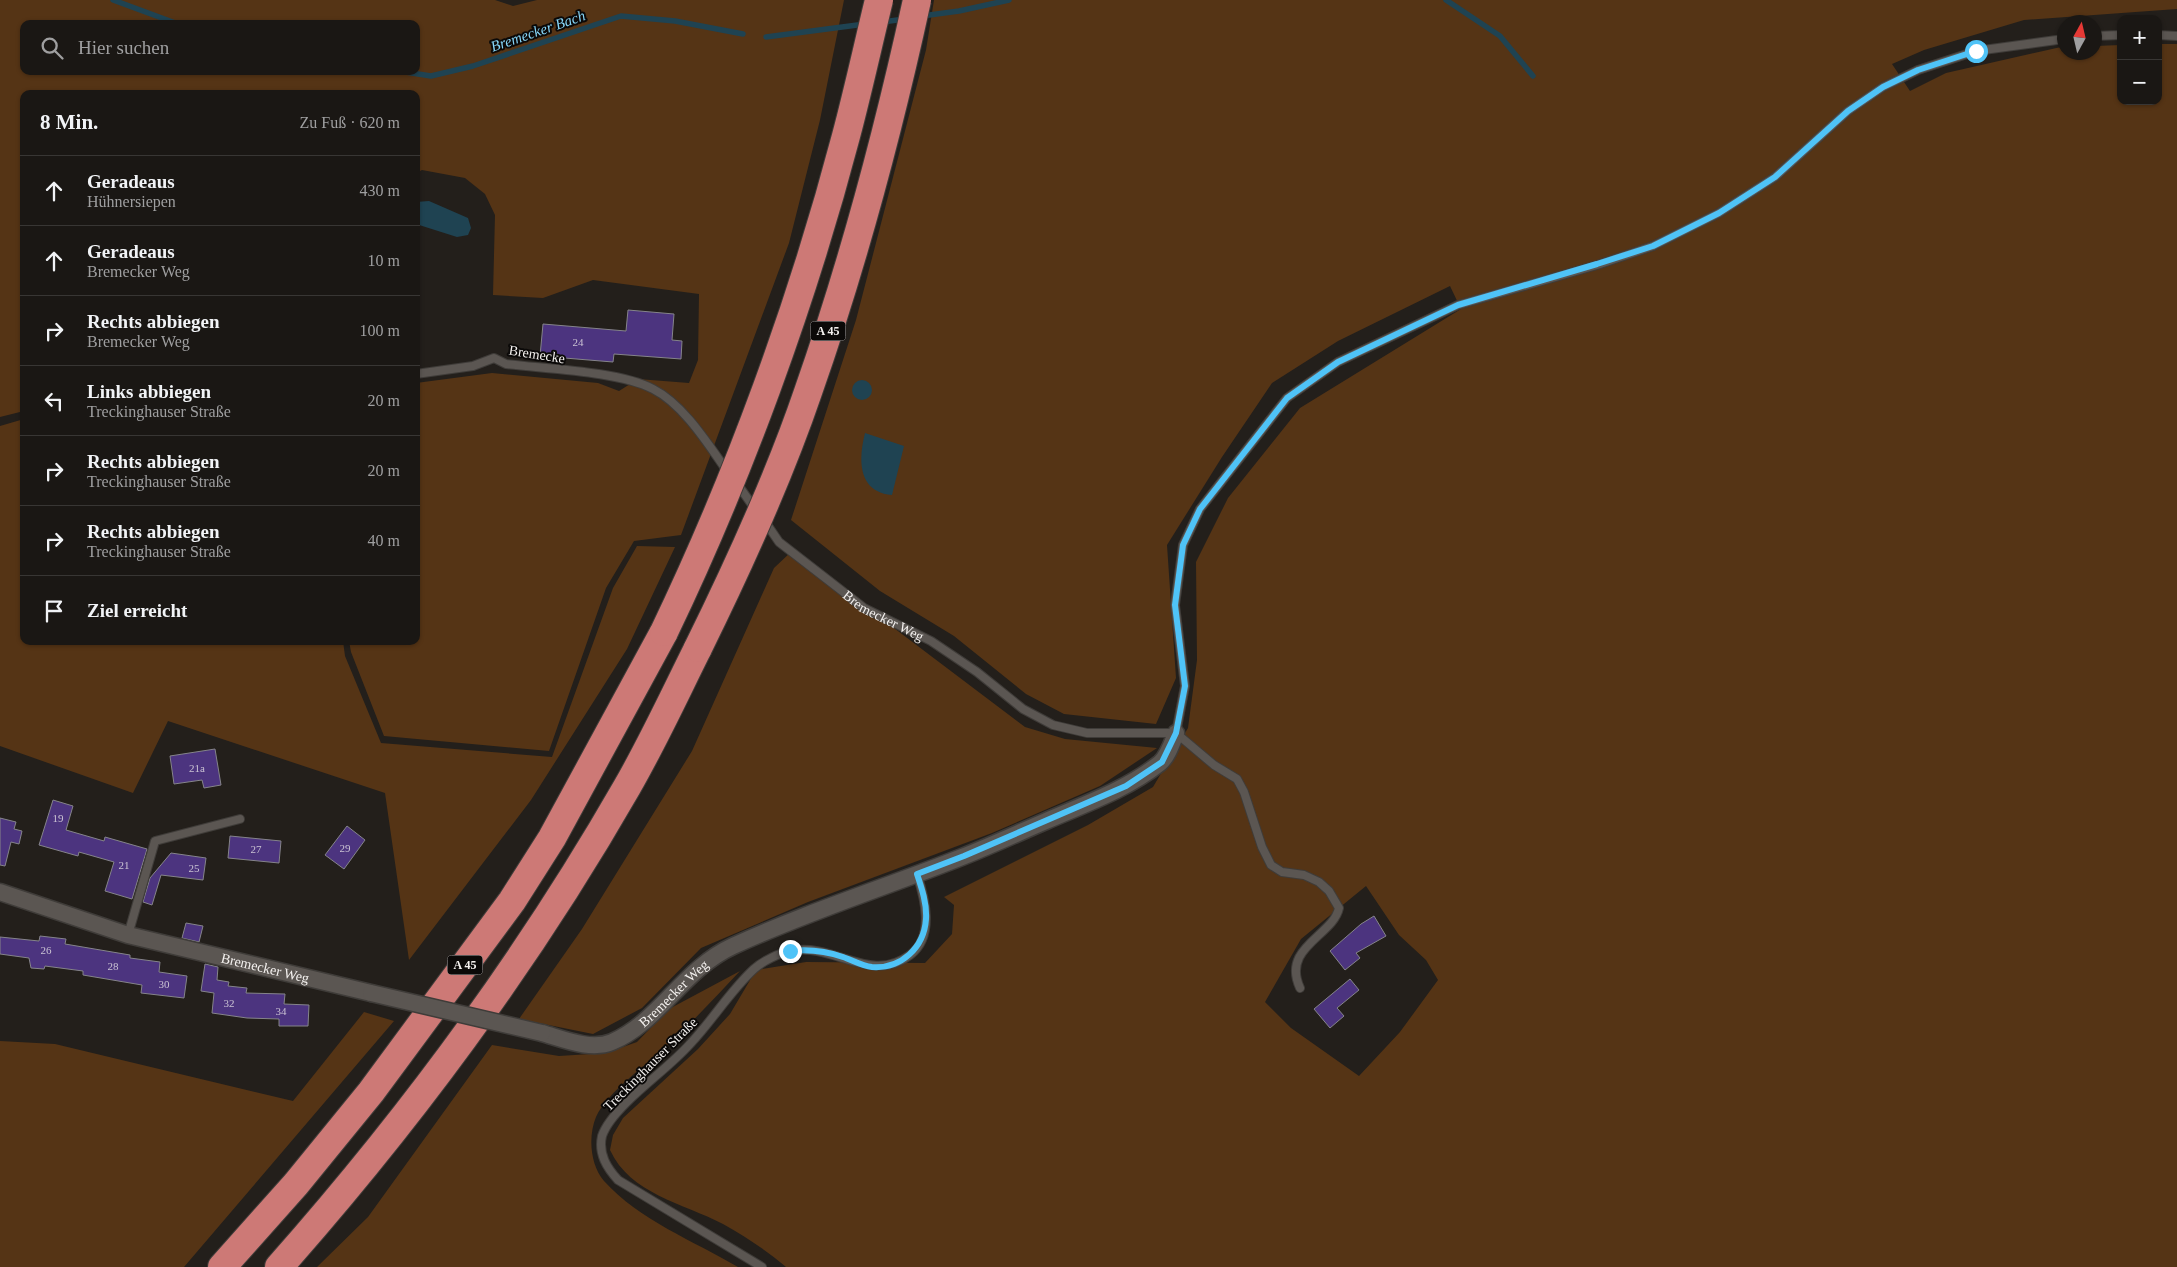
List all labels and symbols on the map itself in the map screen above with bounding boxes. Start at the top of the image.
water label: Bremecker Bach [489,7,587,55]
north arrow [2057,15,2102,60]
route start [1965,40,1988,63]
road number: A 45 [810,322,846,341]
house number: 24 [573,336,584,348]
street label: Bremecke [508,343,566,366]
street label: Bremecker Weg [840,588,926,644]
house number: 21a [189,762,205,774]
house number: 19 [53,812,64,824]
house number: 29 [340,842,351,854]
house number: 27 [251,843,262,855]
house number: 21 [119,859,130,871]
house number: 25 [189,862,200,874]
route end [779,940,802,963]
house number: 26 [41,944,52,956]
street label: Bremecker Weg [219,950,311,986]
road number: A 45 [448,956,482,974]
street label: Bremecker Weg [636,957,711,1030]
house number: 28 [108,960,119,972]
house number: 30 [159,978,170,990]
house number: 32 [224,997,235,1009]
house number: 34 [276,1005,287,1017]
street label: Treckinghauser Straße [601,1015,700,1114]

